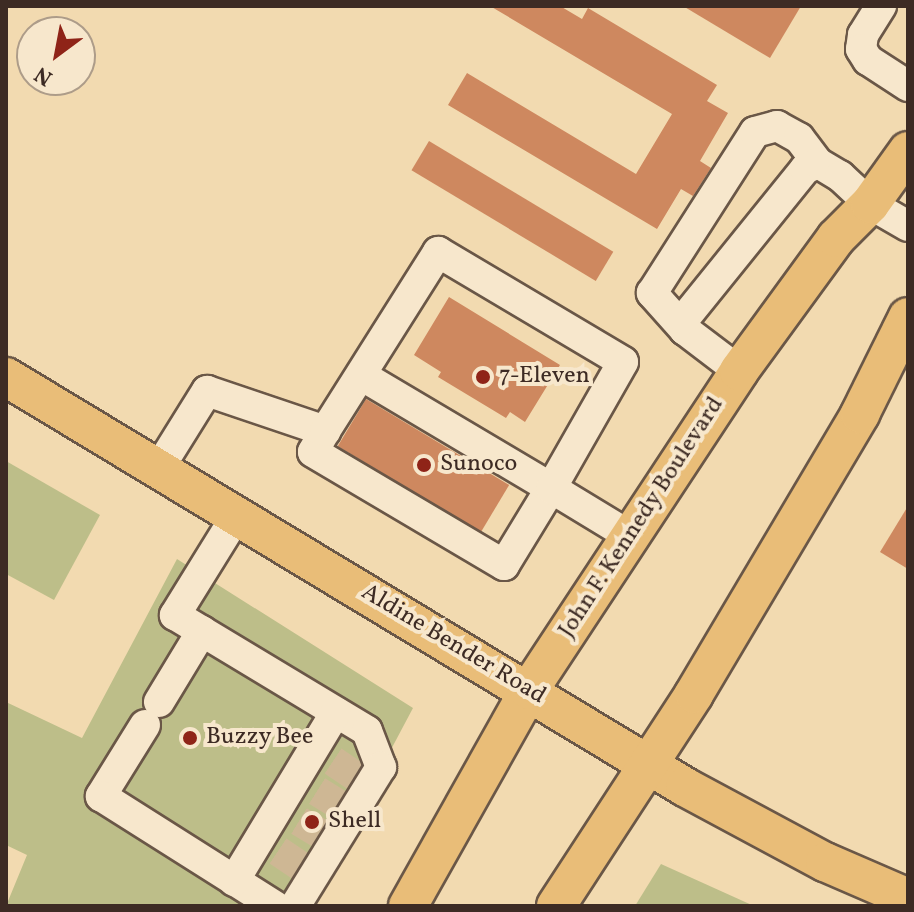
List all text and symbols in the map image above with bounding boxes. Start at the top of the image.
north arrow [16,16,96,96]
text: N [29,58,59,92]
place label: 7-Eleven [499,363,590,391]
marker: 7-Eleven [474,368,492,386]
street label: John F. Kennedy Boulevard [553,392,731,644]
place label: Sunoco [440,451,517,479]
marker: Sunoco [415,456,433,474]
street label: Aldine Bender Road [356,579,550,711]
place label: Buzzy Bee [206,724,314,752]
marker: Buzzy Bee [181,729,199,747]
place label: Shell [328,808,381,836]
marker: Shell [303,813,321,831]

